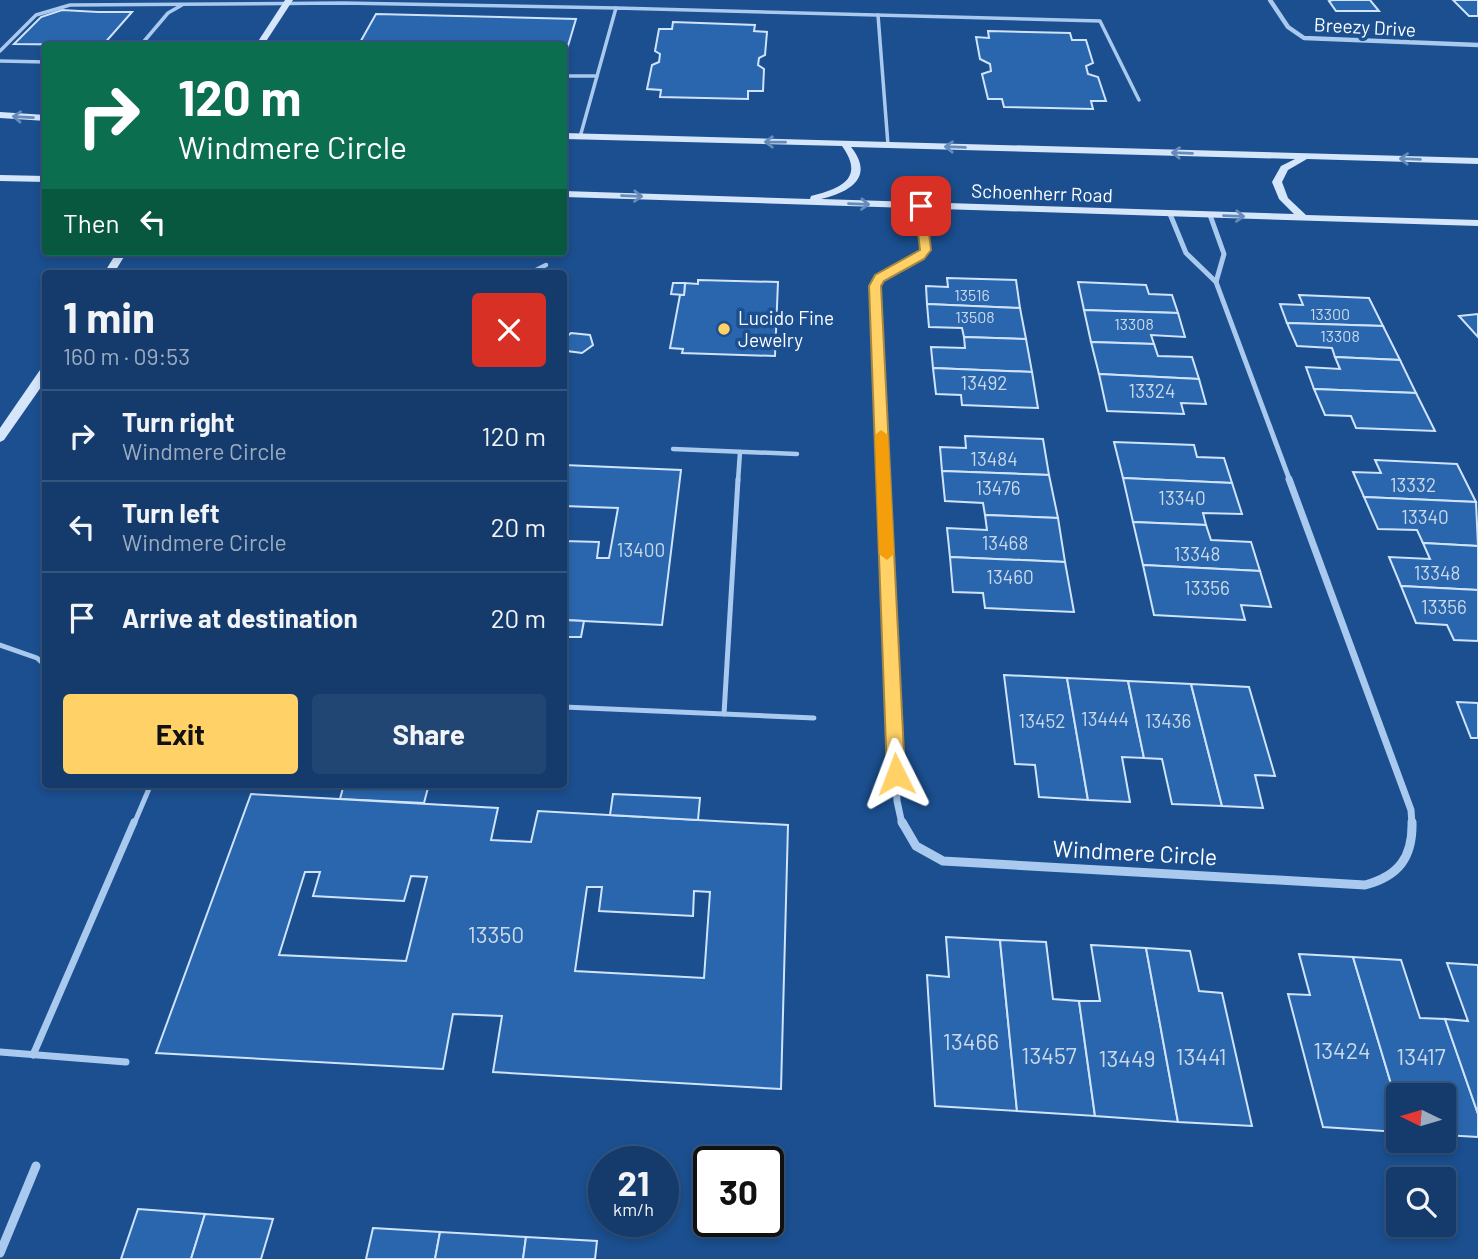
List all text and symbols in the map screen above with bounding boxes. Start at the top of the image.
street label: Breezy Drive [1313,12,1417,41]
text: 120 m [178,67,301,126]
icon: right [63,70,154,161]
one-way arrow [12,110,35,123]
text: Windmere Circle [178,127,407,165]
one-way arrow [764,135,787,148]
one-way arrow [944,140,967,153]
one-way arrow [1171,146,1194,160]
one-way arrow [1399,153,1422,166]
pin [891,176,951,236]
street label: Schoenherr Road [971,179,1113,206]
icon: arrive [902,187,940,225]
one-way arrow [620,190,643,203]
one-way arrow [847,198,870,211]
icon: left [134,203,172,241]
text: Then [63,207,120,238]
one-way arrow [1222,209,1245,222]
house number: 13516 [954,285,990,304]
text: 1 min [63,291,155,341]
button: close [472,293,546,367]
house number: 13300 [1310,304,1350,323]
place label: Lucido Fine Jewelry [738,306,834,351]
house number: 13508 [955,307,995,326]
house number: 13308 [1114,314,1154,333]
marker: Lucido Fine Jewelry [716,321,732,337]
house number: 13308 [1320,326,1360,345]
text: 160 m · 09:53 [63,342,190,370]
house number: 13492 [961,371,1008,394]
house number: 13324 [1129,379,1175,402]
text: Turn right [122,406,235,437]
icon: right [63,417,101,455]
text: 120 m [482,420,546,451]
text: Windmere Circle [122,437,287,465]
house number: 13484 [970,447,1018,470]
house number: 13332 [1390,473,1436,496]
house number: 13476 [975,476,1021,499]
house number: 13340 [1158,486,1206,509]
text: Turn left [122,497,220,528]
house number: 13340 [1401,505,1449,528]
icon: left [63,508,101,546]
text: 20 m [491,511,546,542]
text: Windmere Circle [122,528,287,556]
house number: 13468 [982,531,1028,554]
house number: 13400 [617,538,665,561]
house number: 13348 [1174,542,1220,565]
house number: 13348 [1414,561,1460,584]
house number: 13460 [986,565,1034,588]
house number: 13356 [1184,576,1230,599]
house number: 13356 [1421,595,1467,618]
icon: arrive [63,599,101,637]
text: Arrive at destination [122,602,358,633]
text: 20 m [491,602,546,633]
button: Exit [63,694,298,774]
button: Share [312,694,546,774]
house number: 13444 [1081,707,1129,730]
house number: 13452 [1019,709,1065,732]
house number: 13436 [1145,709,1191,732]
position arrow [859,737,933,811]
street label: Windmere Circle [1052,834,1218,870]
house number: 13350 [468,920,524,948]
house number: 13466 [943,1027,999,1055]
house number: 13424 [1313,1036,1371,1064]
house number: 13457 [1021,1041,1077,1069]
house number: 13441 [1175,1042,1227,1070]
house number: 13417 [1396,1042,1446,1070]
house number: 13449 [1098,1044,1156,1072]
north arrow [1386,1083,1456,1153]
map controls [1386,1083,1456,1237]
speed limit sign: 30 [693,1146,784,1237]
text: 21 [618,1161,649,1203]
button: search [1386,1167,1456,1237]
text: km/h [613,1198,654,1220]

